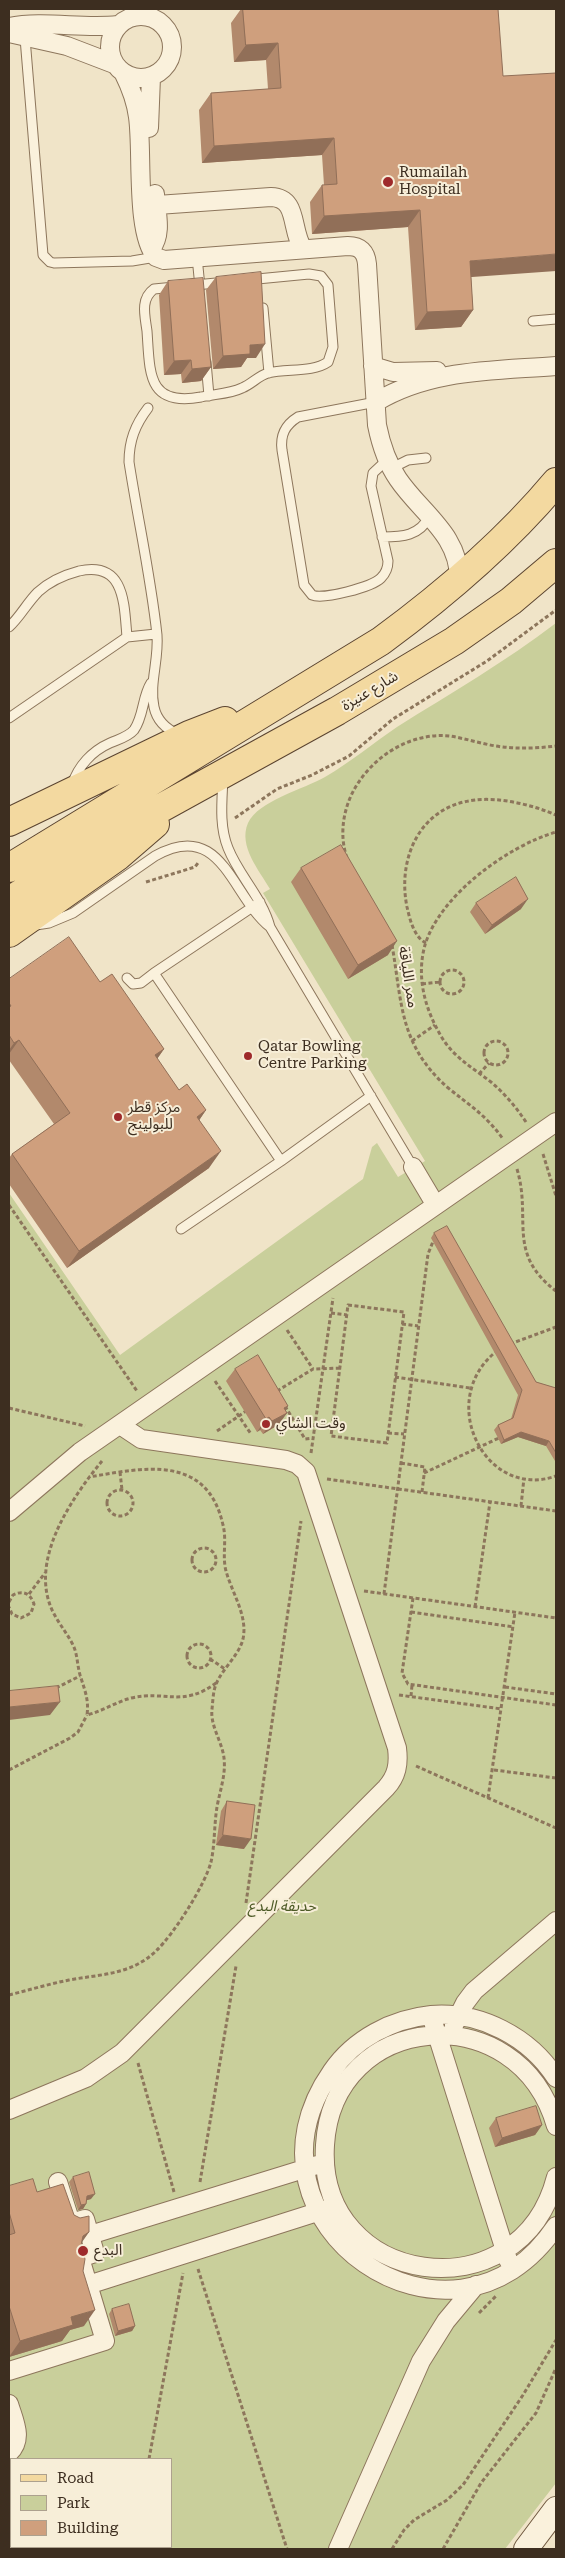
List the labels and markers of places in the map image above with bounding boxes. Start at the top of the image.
place label: Rumailah Hospital [399,164,468,199]
marker: Rumailah Hospital [381,175,395,189]
place label: Qatar Bowling Centre Parking [258,1038,366,1073]
marker: Qatar Bowling Centre Parking [242,1050,254,1062]
place label: مركز قطر للبولينج [128,1099,180,1134]
marker: مركز قطر للبولينج [112,1111,124,1123]
place label: وقت الشاي [276,1415,346,1433]
marker: وقت الشاي [260,1418,272,1430]
place label: البدع [94,2242,122,2260]
marker: البدع [76,2244,90,2258]

